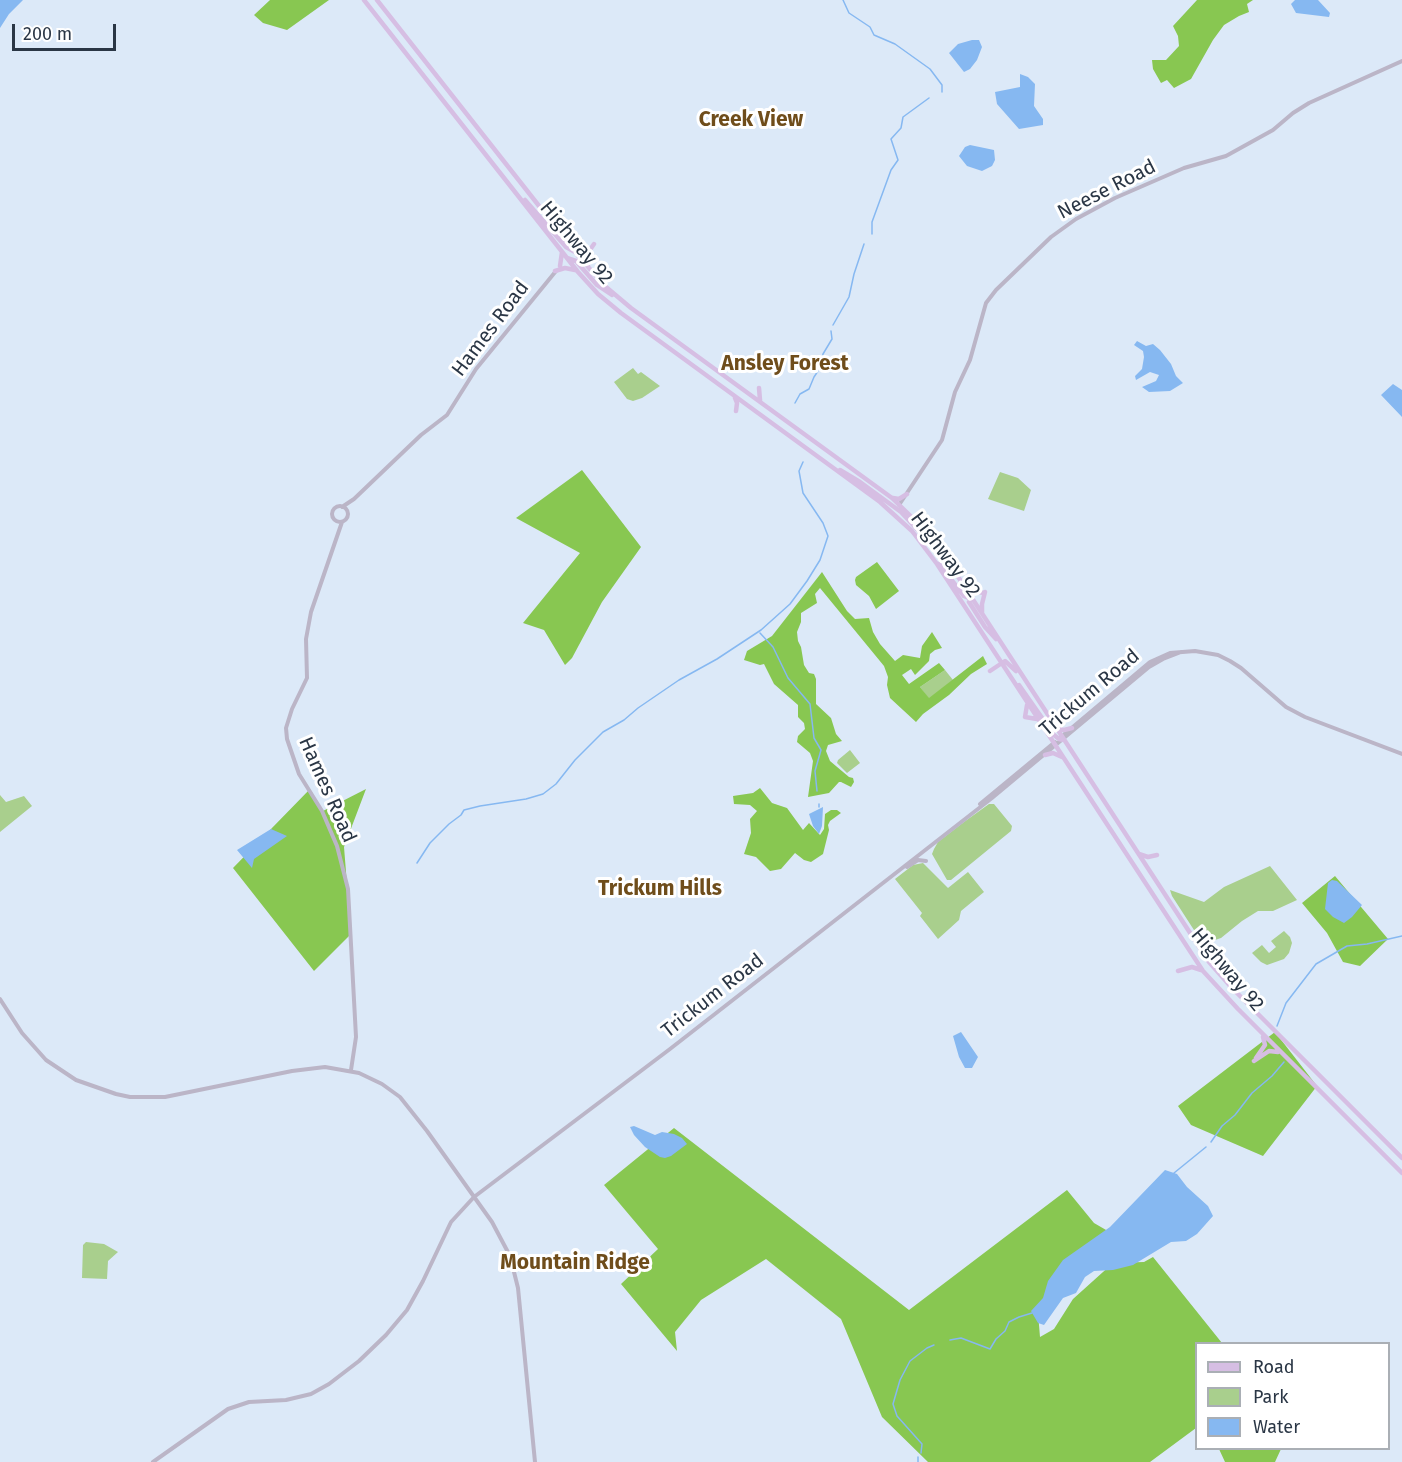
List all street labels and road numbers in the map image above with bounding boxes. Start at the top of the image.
street label: Neese Road [1054,155,1160,225]
street label: Highway 92 [534,197,618,289]
street label: Hames Road [447,277,535,381]
street label: Highway 92 [905,507,985,603]
street label: Trickum Road [1035,644,1145,742]
street label: Hames Road [293,733,361,847]
street label: Highway 92 [1185,924,1269,1016]
street label: Trickum Road [657,949,769,1043]

